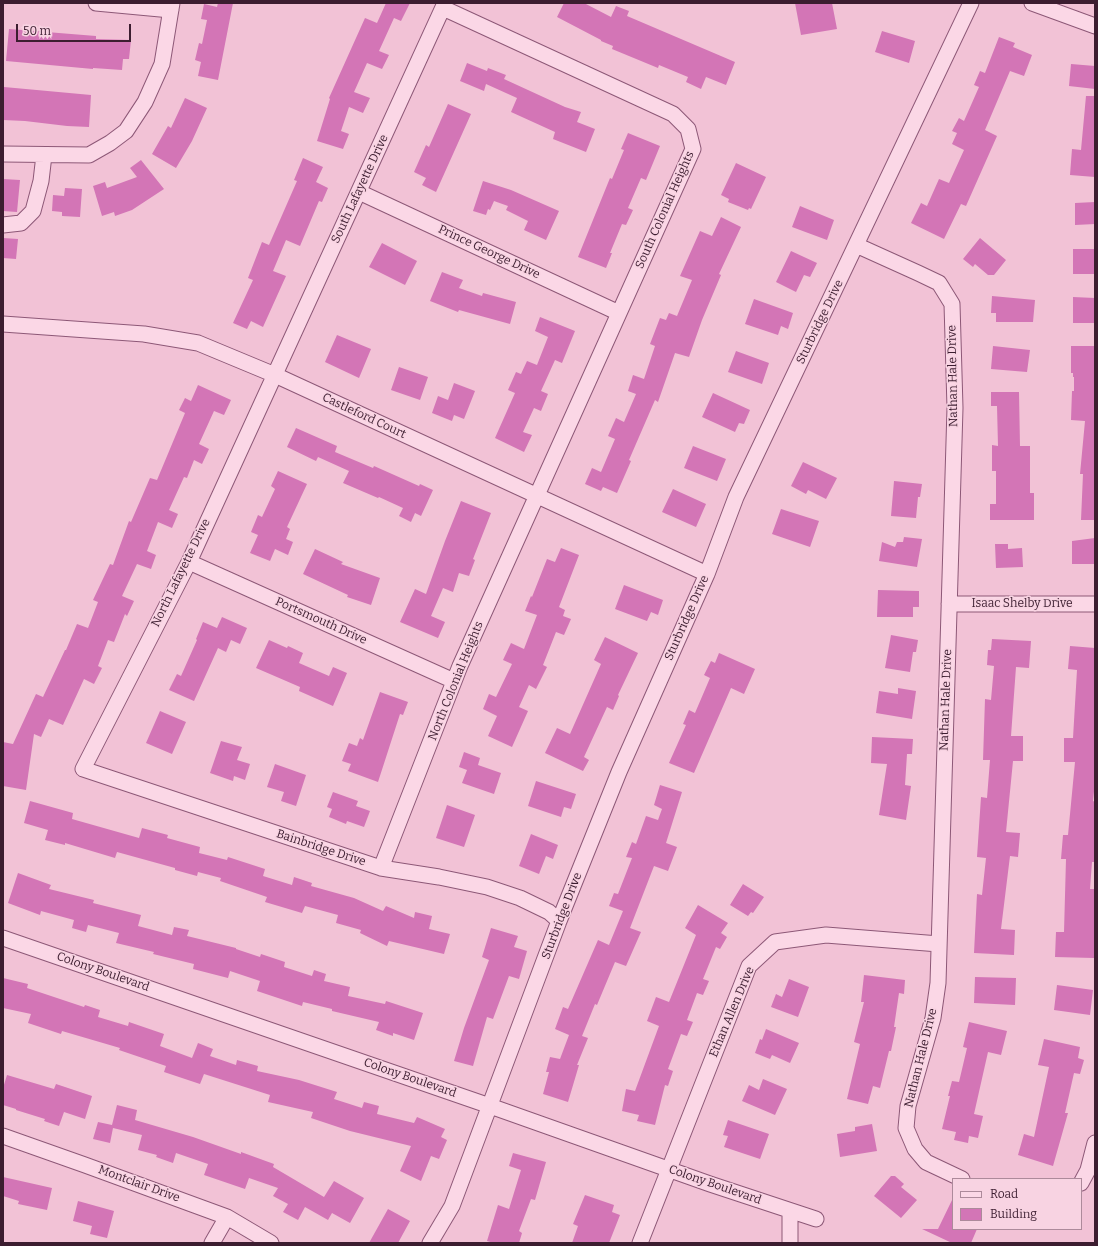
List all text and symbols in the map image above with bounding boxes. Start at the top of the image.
scale bar [18,16,133,42]
text: 50 m [23,24,51,38]
street label: South Lafayette Drive [328,132,392,246]
street label: South Colonial Heights [633,149,697,271]
street label: Prince George Drive [436,222,542,282]
street label: Sturbridge Drive [793,278,847,366]
street label: Nathan Hale Drive [945,325,961,427]
street label: Castleford Court [320,390,408,442]
street label: North Lafayette Drive [149,517,213,629]
street label: Sturbridge Drive [662,573,712,663]
street label: Portsmouth Drive [273,594,369,648]
street label: Isaac Shelby Drive [971,597,1073,611]
street label: North Colonial Heights [426,619,486,743]
street label: Nathan Hale Drive [937,649,955,751]
street label: Bainbridge Drive [275,827,367,869]
street label: Sturbridge Drive [539,871,585,961]
street label: Colony Boulevard [55,949,151,995]
street label: Ethan Allen Drive [706,965,758,1059]
street label: Nathan Hale Drive [902,1007,940,1109]
street label: Colony Boulevard [362,1055,458,1101]
street label: Colony Boulevard [667,1162,763,1208]
street label: Montclair Drive [96,1163,182,1205]
legend [952,1178,1082,1230]
text: Road [990,1187,1018,1201]
text: Building [990,1207,1037,1221]

